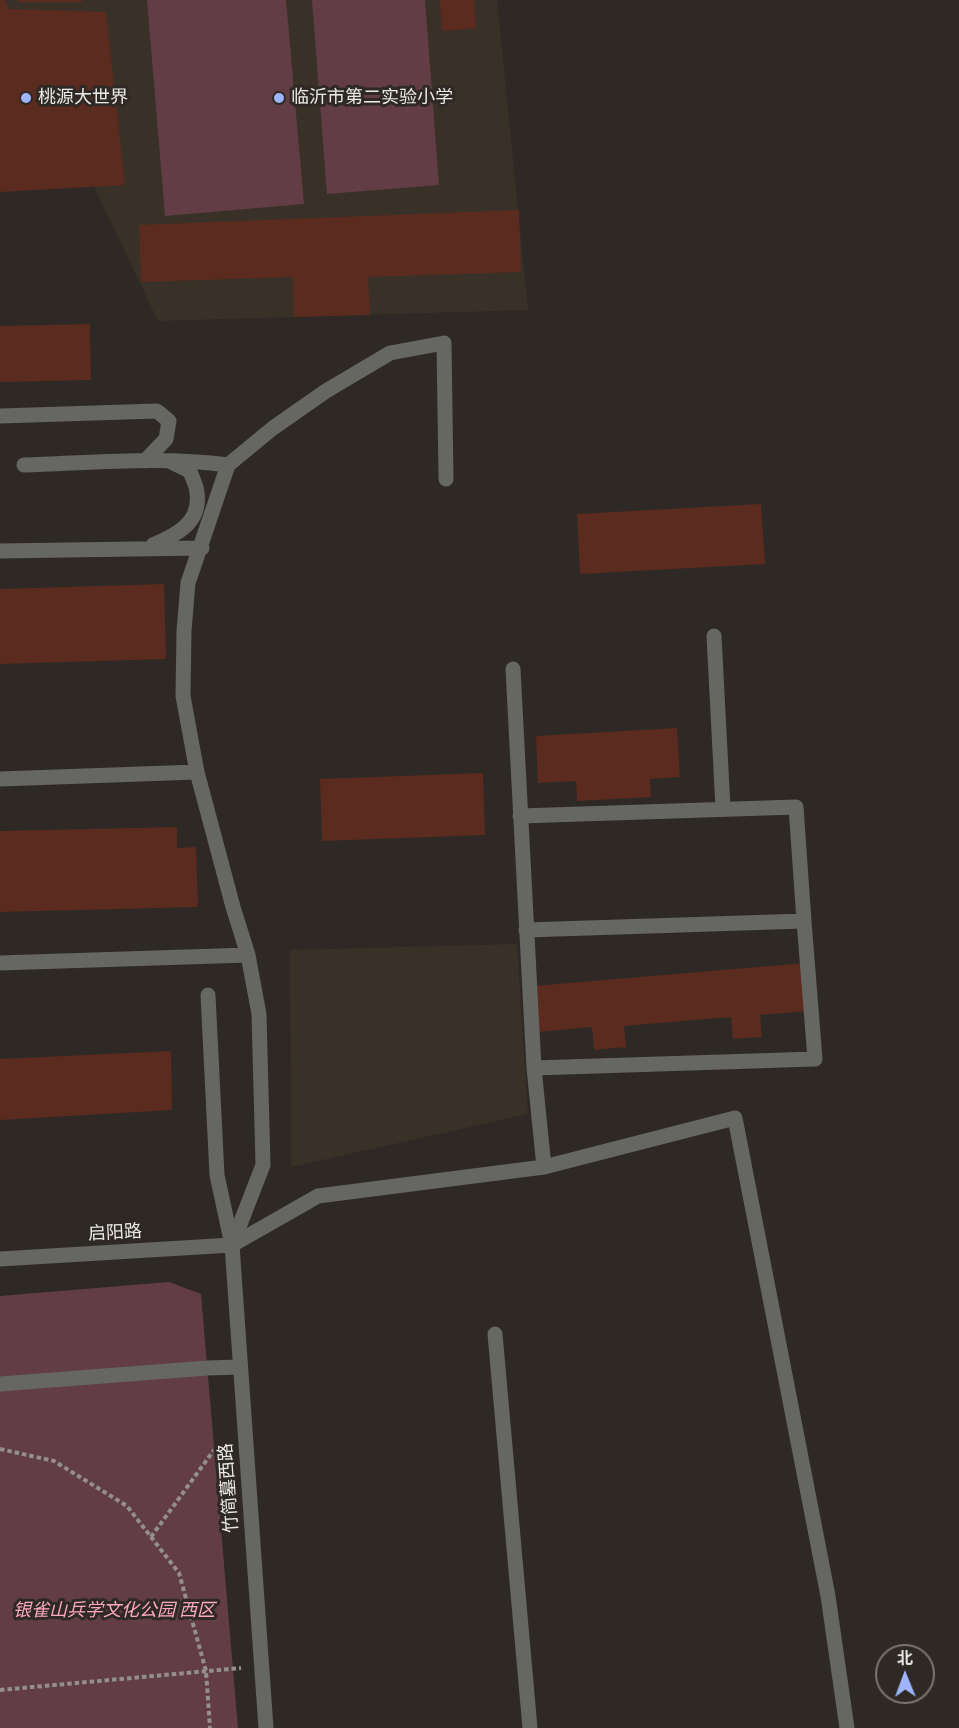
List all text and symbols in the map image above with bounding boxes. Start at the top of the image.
place label: 桃源大世界 [38,87,128,109]
place label: 临沂市第二实验小学 [291,87,453,109]
marker: 桃源大世界 [19,91,33,105]
marker: 临沂市第二实验小学 [272,91,286,105]
street label: 启阳路 [87,1221,143,1245]
street label: 竹简墓西路 [215,1442,243,1534]
park label: 银雀山兵学文化公园 西区 [13,1600,215,1622]
north arrow [875,1644,935,1704]
text: 北 [897,1648,913,1668]

